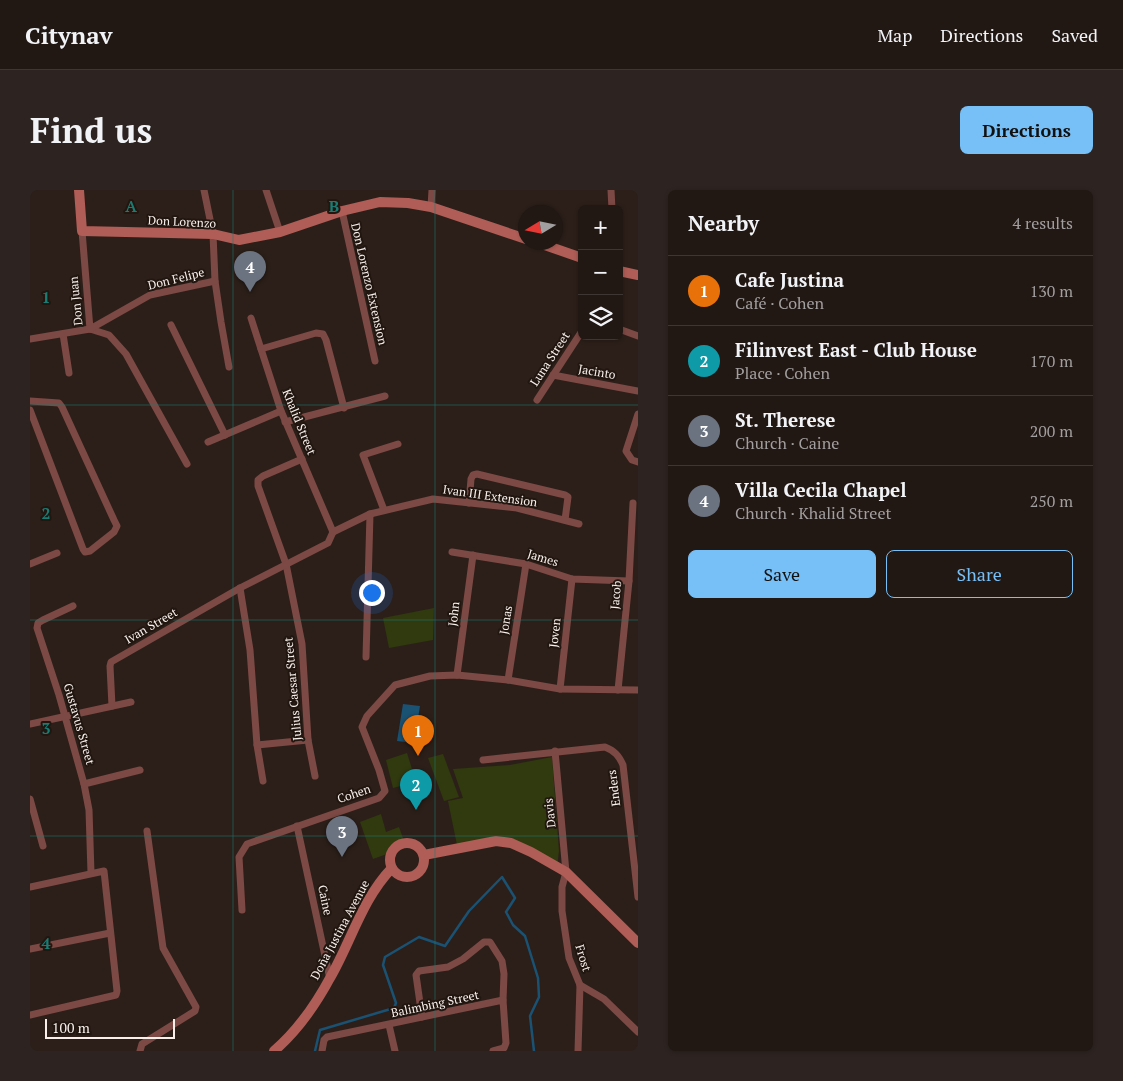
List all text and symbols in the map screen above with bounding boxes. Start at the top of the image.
text: Citynav [25,19,112,51]
text: Map [877,23,912,47]
text: Directions [940,23,1023,47]
text: Saved [1051,23,1098,47]
button: Directions [960,106,1093,154]
text: Find us [30,107,152,153]
text: A [125,195,137,217]
text: B [329,195,339,217]
north arrow [518,205,563,250]
map controls [578,205,623,340]
button: + [578,205,623,250]
text: Nearby [688,209,759,237]
street label: Don Lorenzo [147,212,217,231]
text: 4 results [1013,212,1073,234]
street label: Don Lorenzo Extension [348,221,391,346]
button: − [578,250,623,295]
pin: 4 [234,251,266,292]
street label: Don Felipe [146,264,206,293]
text: Cafe Justina [735,267,844,292]
street label: Don Juan [65,276,86,326]
text: 1 [699,280,709,302]
text: 130 m [1030,280,1073,302]
text: 1 [41,286,51,308]
text: Café · Cohen [735,292,824,314]
button: layers [578,295,623,340]
street label: Luna Street [527,328,573,389]
text: Filinvest East - Club House [735,337,977,362]
text: 2 [699,350,709,372]
text: 170 m [1030,350,1073,372]
street label: Jacinto [577,361,617,382]
text: Place · Cohen [735,362,830,384]
street label: Khalid Street [279,387,320,457]
text: St. Therese [735,407,836,432]
text: 3 [699,420,709,442]
text: 200 m [1030,420,1073,442]
text: Church · Caine [735,432,839,454]
text: Villa Cecila Chapel [735,477,907,502]
street label: Ivan III Extension [442,481,538,510]
text: 4 [699,490,709,512]
text: 250 m [1030,490,1073,512]
text: 2 [41,502,51,524]
text: Church · Khalid Street [735,502,891,524]
street label: James [526,546,561,569]
button: Save [688,550,876,598]
button: Share [886,550,1073,598]
your location [359,580,385,606]
street label: Jacob [607,580,624,610]
street label: John [445,601,462,627]
street label: Ivan Street [122,604,180,647]
street label: Jonas [496,604,515,635]
street label: Joven [545,617,564,648]
street label: Julius Caesar Street [280,636,304,741]
street label: Gustavus Street [61,681,98,767]
pin: 1 [402,715,434,756]
text: 3 [41,717,51,739]
pin: 2 [400,769,432,810]
street label: Enders [604,769,623,807]
street label: Cohen [335,781,372,806]
street label: Davis [541,798,559,828]
pin: 3 [326,816,358,857]
street label: Doña Justina Avenue [307,877,372,982]
street label: Caine [315,883,336,916]
text: 4 [41,932,51,954]
street label: Frost [572,943,595,974]
street label: Balimbing Street [390,987,481,1020]
scale bar [45,1016,175,1039]
text: 100 m [52,1018,90,1037]

